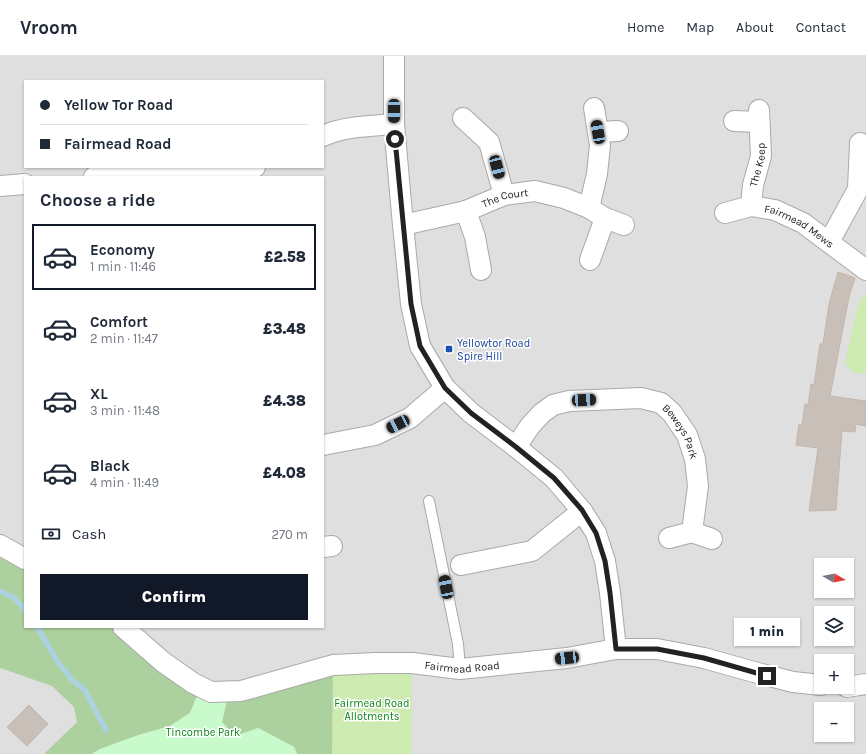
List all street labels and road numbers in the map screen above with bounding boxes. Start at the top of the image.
street label: The Keep [747,142,768,188]
street label: The Court [480,186,529,211]
street label: Fairmead Mews [763,202,837,251]
street label: Beweys Park [659,401,701,461]
street label: Fairmead Road [424,659,500,676]

